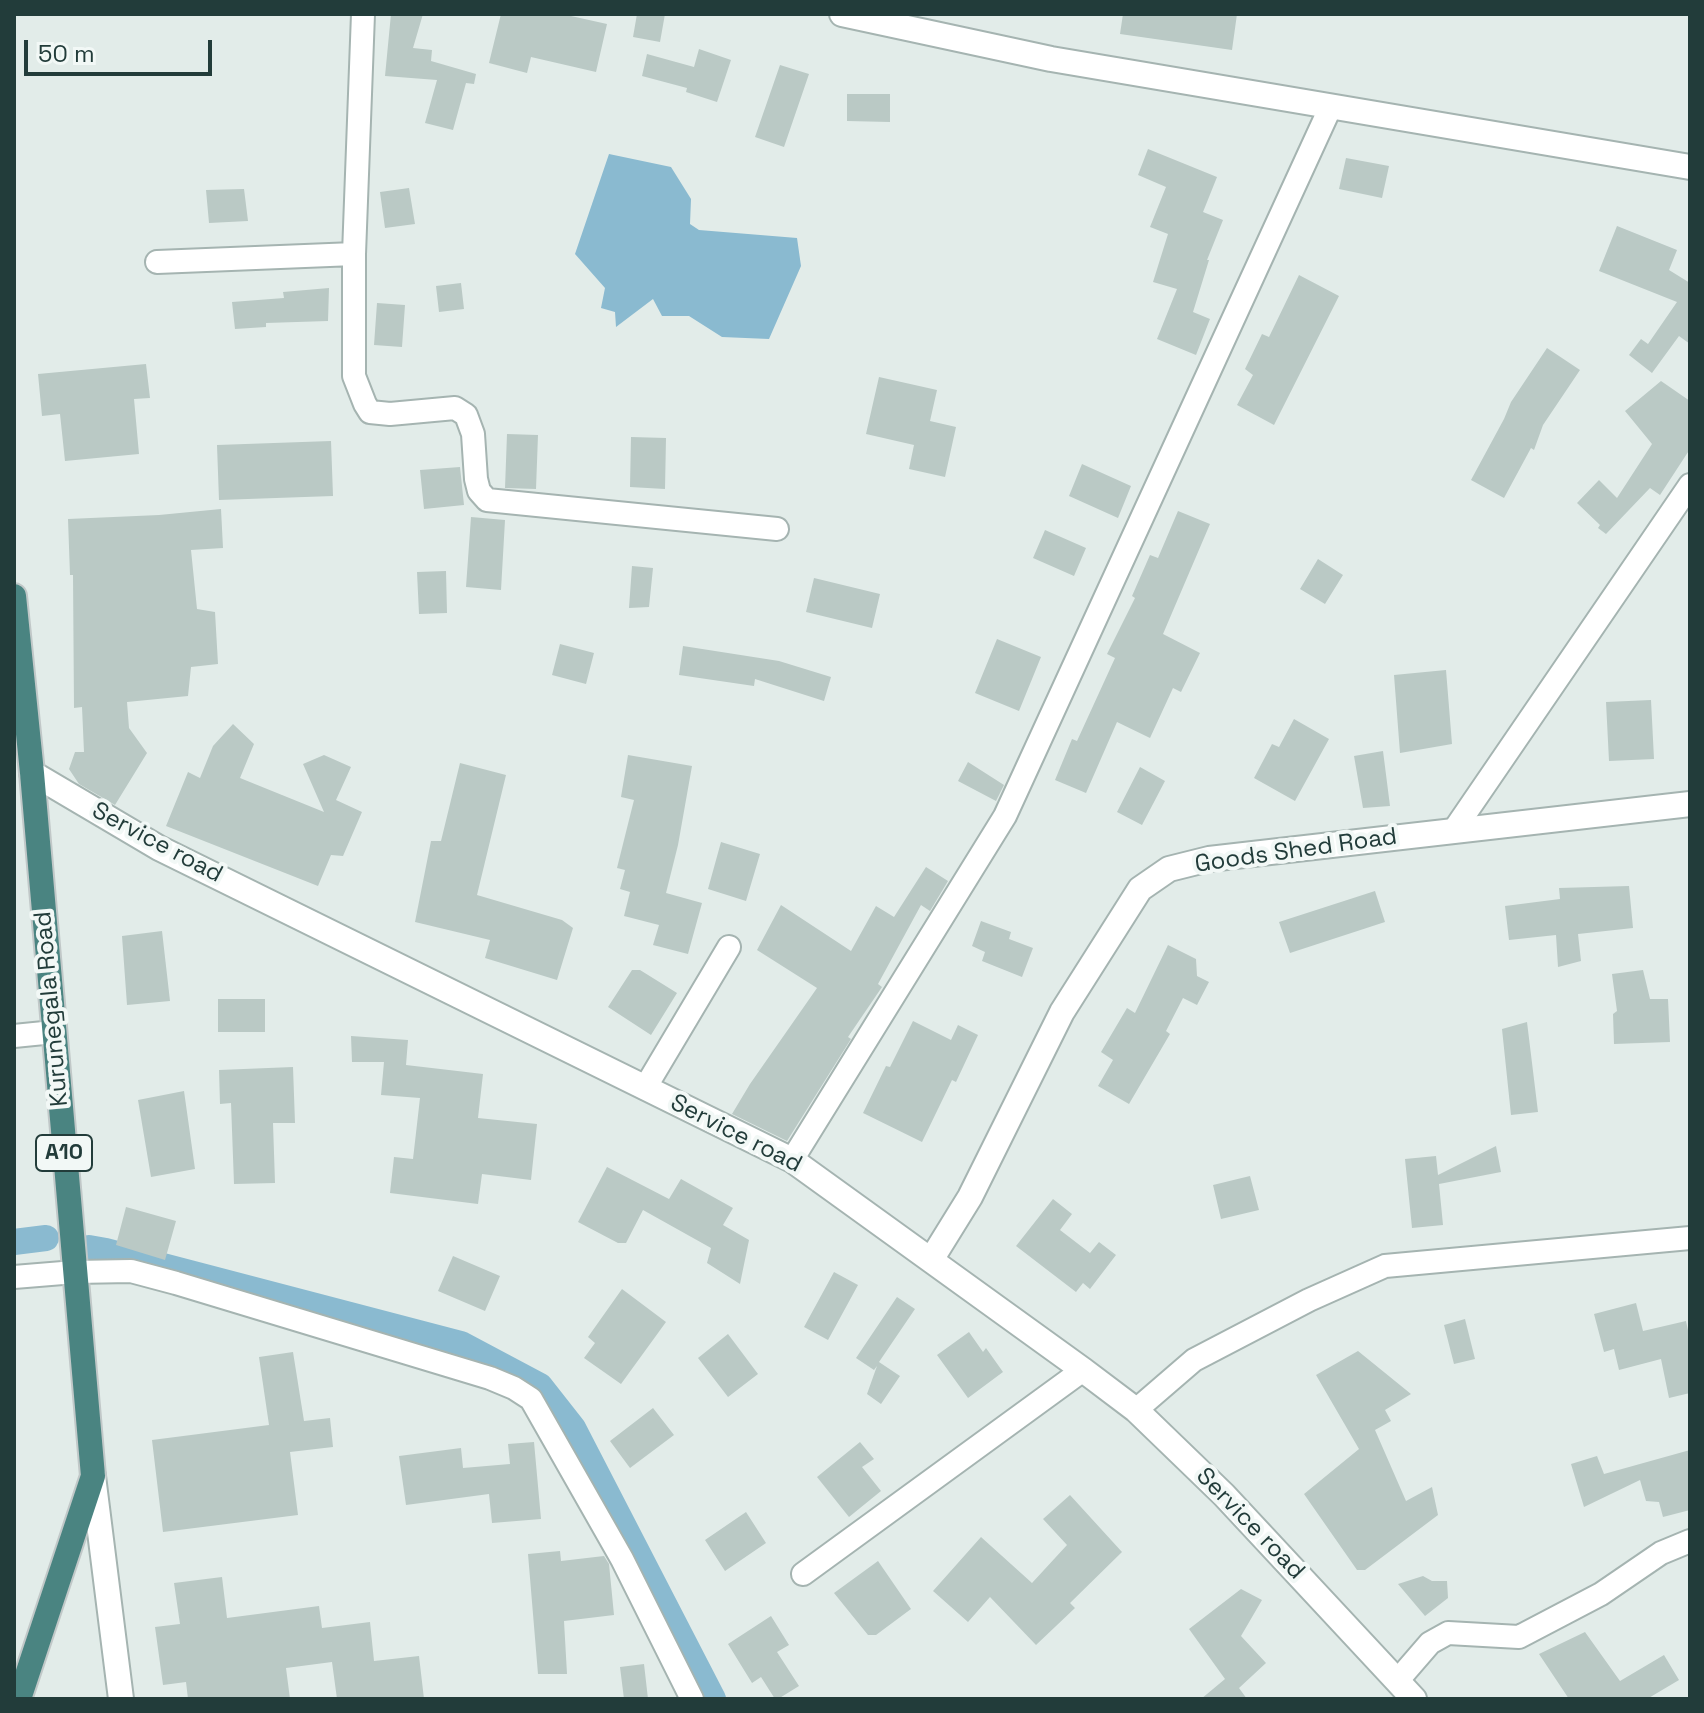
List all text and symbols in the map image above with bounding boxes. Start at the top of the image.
scale bar [28,24,216,74]
text: 50 m [38,38,95,69]
street label: Service road [87,797,227,889]
street label: Goods Shed Road [1193,823,1399,879]
street label: Kurunegala Road [29,910,75,1108]
street label: Service road [665,1089,807,1179]
road number: A10 [36,1135,92,1171]
street label: Service road [1190,1462,1310,1586]

